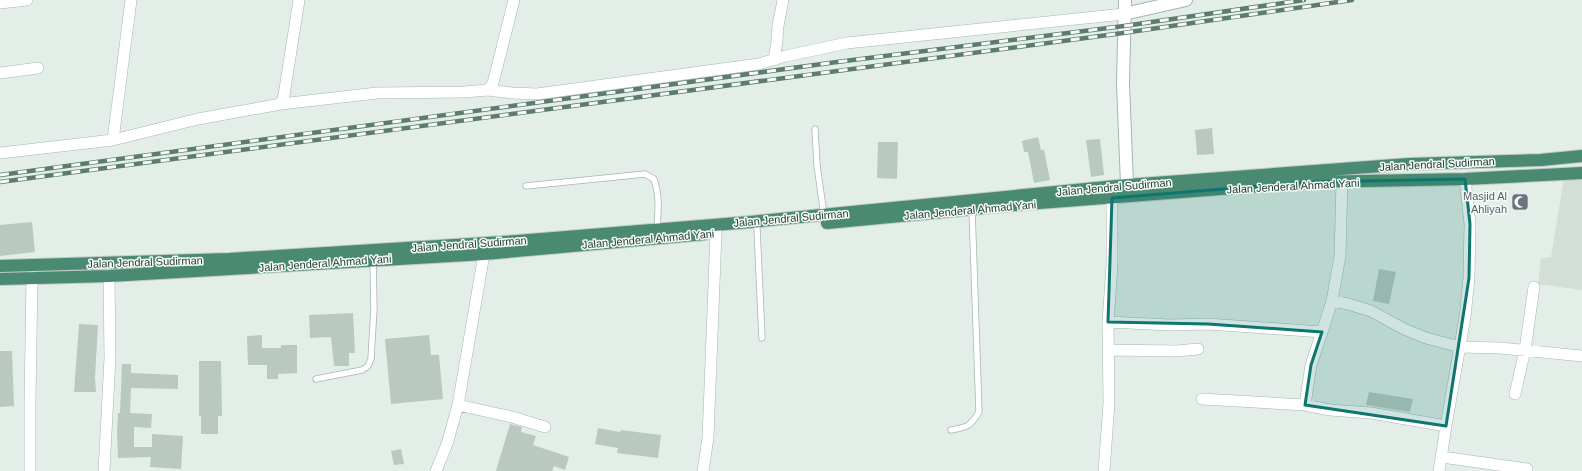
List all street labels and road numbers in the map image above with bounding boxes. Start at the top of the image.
street label: Jalan Jendral Sudirman [1379,155,1495,173]
street label: Jalan Jendral Sudirman [1056,176,1172,198]
street label: Jalan Jenderal Ahmad Yani [1226,177,1360,195]
street label: Jalan Jenderal Ahmad Yani [903,198,1037,222]
street label: Jalan Jendral Sudirman [733,207,849,229]
street label: Jalan Jenderal Ahmad Yani [581,227,715,251]
street label: Jalan Jendral Sudirman [411,234,527,254]
street label: Jalan Jenderal Ahmad Yani [258,252,392,274]
street label: Jalan Jendral Sudirman [87,254,203,270]

